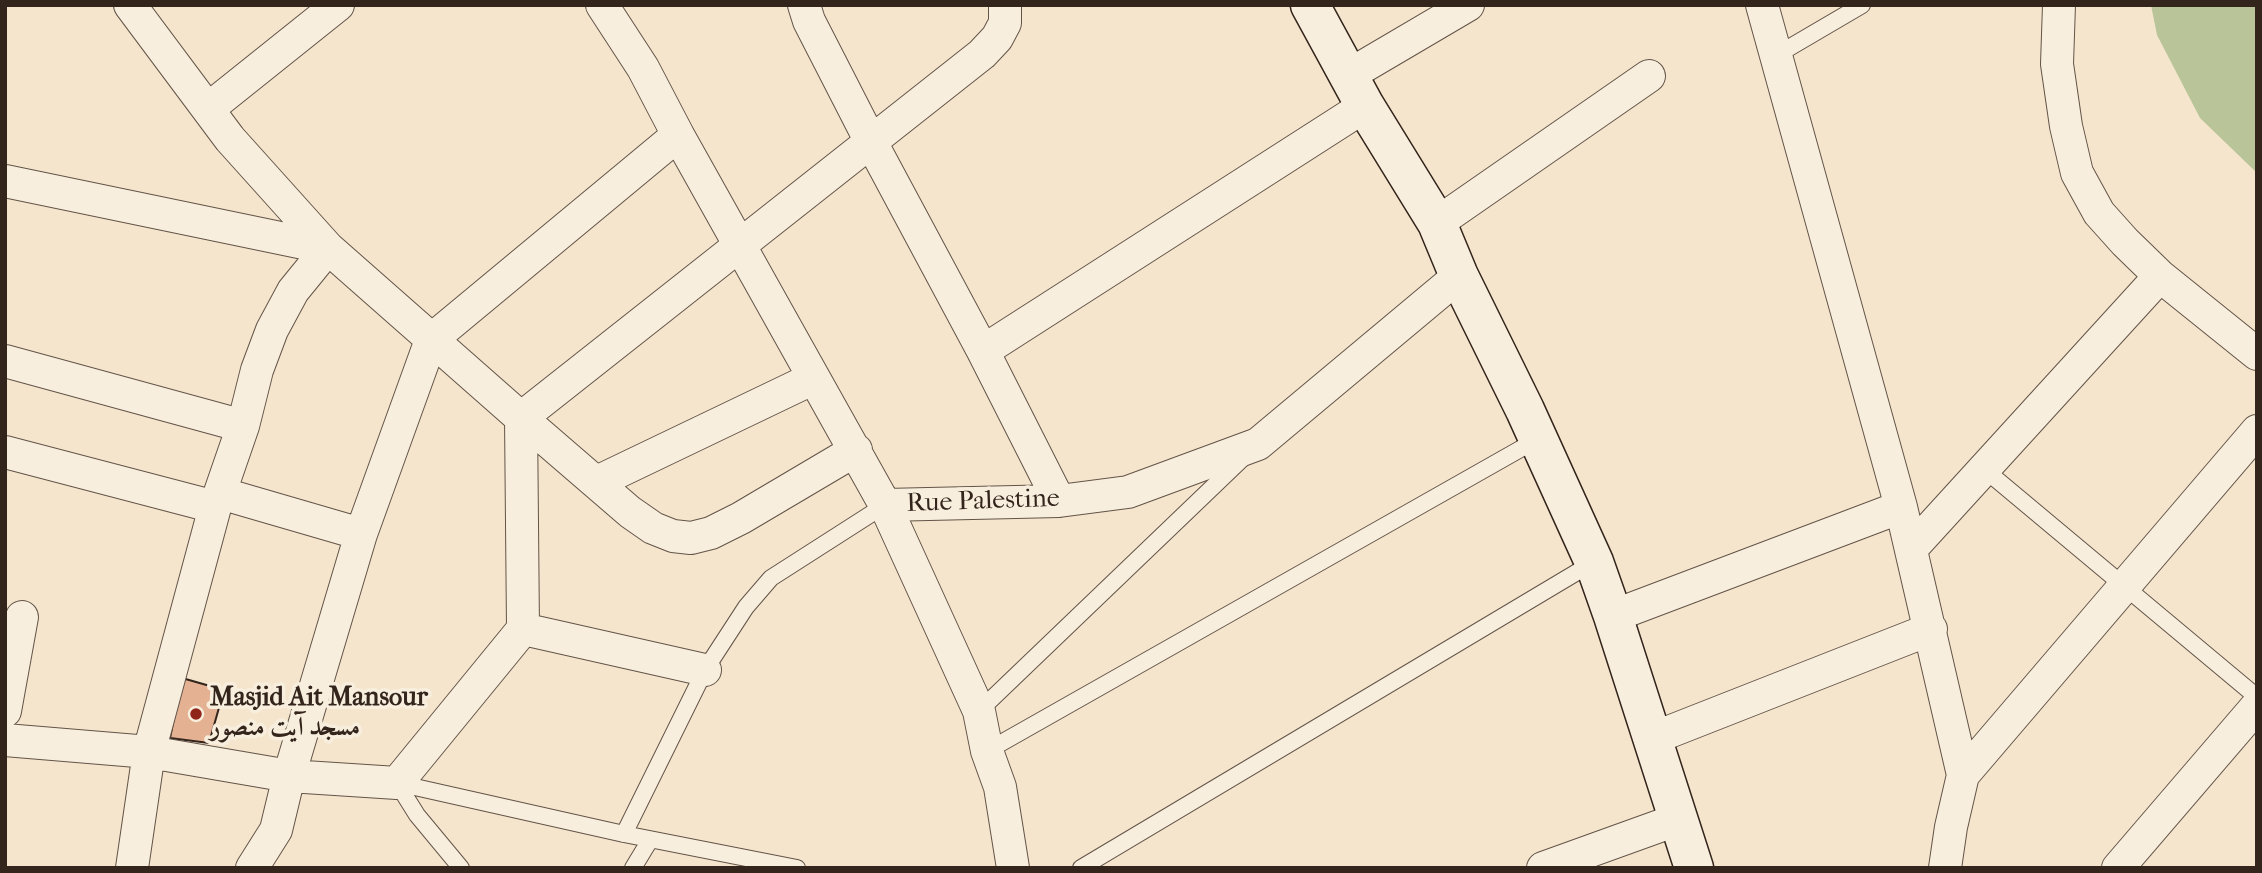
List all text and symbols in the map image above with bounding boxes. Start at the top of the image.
street label: Rue Palestine [906,484,1060,520]
place label: Masjid Ait Mansour مسجد آيت منصور [210,683,428,744]
marker: Masjid Ait Mansour مسجد آيت منصور [188,706,204,722]

